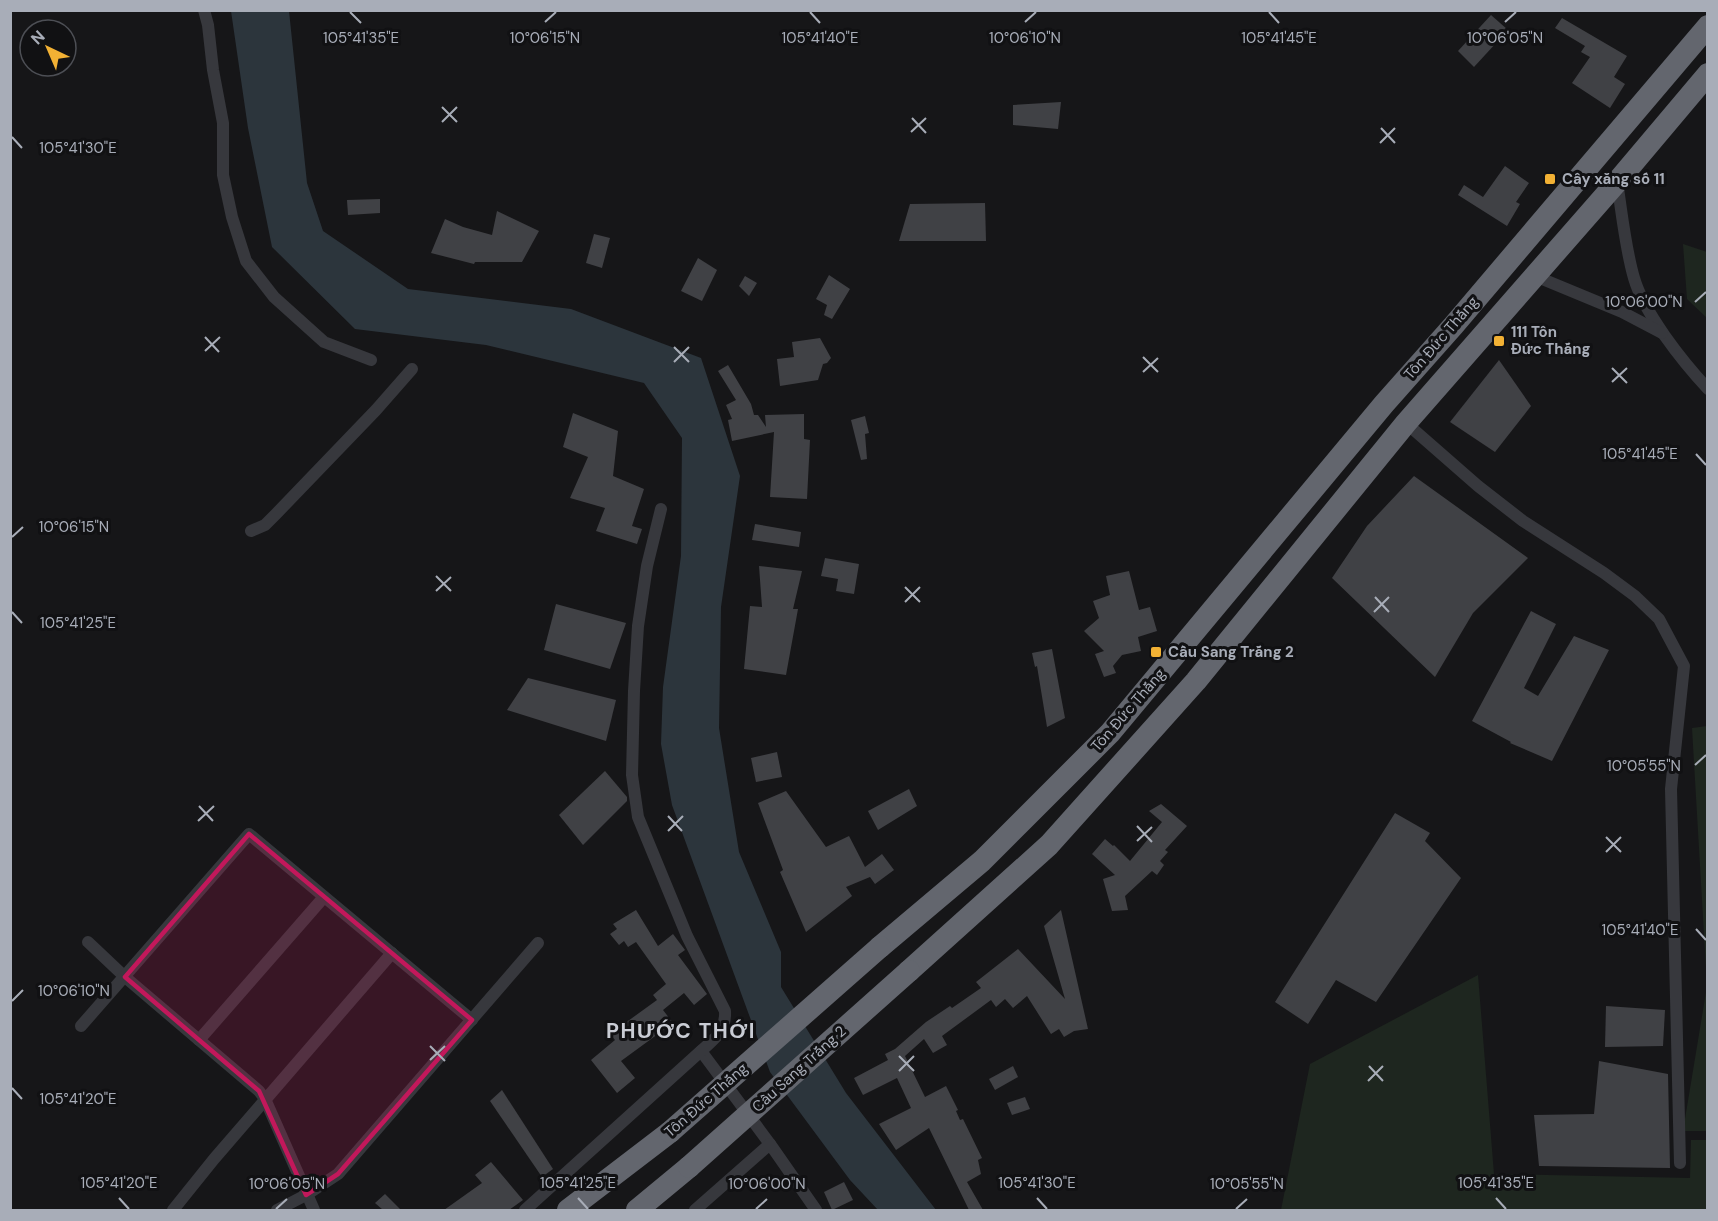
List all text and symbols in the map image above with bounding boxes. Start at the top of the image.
north arrow [18,18,78,78]
text: N [26,26,49,49]
text: 105°41'35"E [323,28,399,48]
text: 10°06'15"N [510,28,580,48]
text: 105°41'40"E [782,28,858,48]
text: 10°06'10"N [989,28,1061,48]
text: 105°41'45"E [1241,28,1317,48]
text: 10°06'05"N [1467,28,1543,48]
text: 105°41'30"E [39,138,117,158]
place label: Cây xăng số 11 [1562,169,1665,189]
marker: Cây xăng số 11 [1543,172,1557,186]
street label: Tôn Đức Thắng [1399,292,1483,384]
text: 10°06'00"N [1605,292,1683,312]
place label: 111 Tôn Đức Thắng [1511,322,1591,359]
marker: 111 Tôn Đức Thắng [1492,334,1506,348]
text: 105°41'45"E [1602,444,1678,464]
text: 10°06'15"N [39,517,109,537]
text: 105°41'25"E [40,613,116,633]
place label: Cầu Sang Trắng 2 [1168,642,1294,662]
marker: Cầu Sang Trắng 2 [1149,645,1163,659]
street label: Tôn Đức Thắng [1086,664,1170,756]
text: 10°05'55"N [1607,756,1681,776]
text: 105°41'40"E [1602,920,1678,940]
text: 10°06'10"N [38,981,110,1001]
district label: PHƯỚC THỚI [606,1017,756,1045]
street label: Cầu Sang Trắng 2 [748,1021,850,1117]
street label: Tôn Đức Thắng [660,1058,752,1142]
text: 105°41'20"E [40,1089,117,1109]
text: 105°41'20"E [81,1173,158,1193]
text: 105°41'25"E [540,1173,616,1193]
text: 105°41'30"E [998,1173,1076,1193]
text: 105°41'35"E [1458,1173,1534,1193]
text: 10°06'05"N [249,1174,325,1194]
text: 10°06'00"N [728,1174,806,1194]
text: 10°05'55"N [1210,1174,1284,1194]

